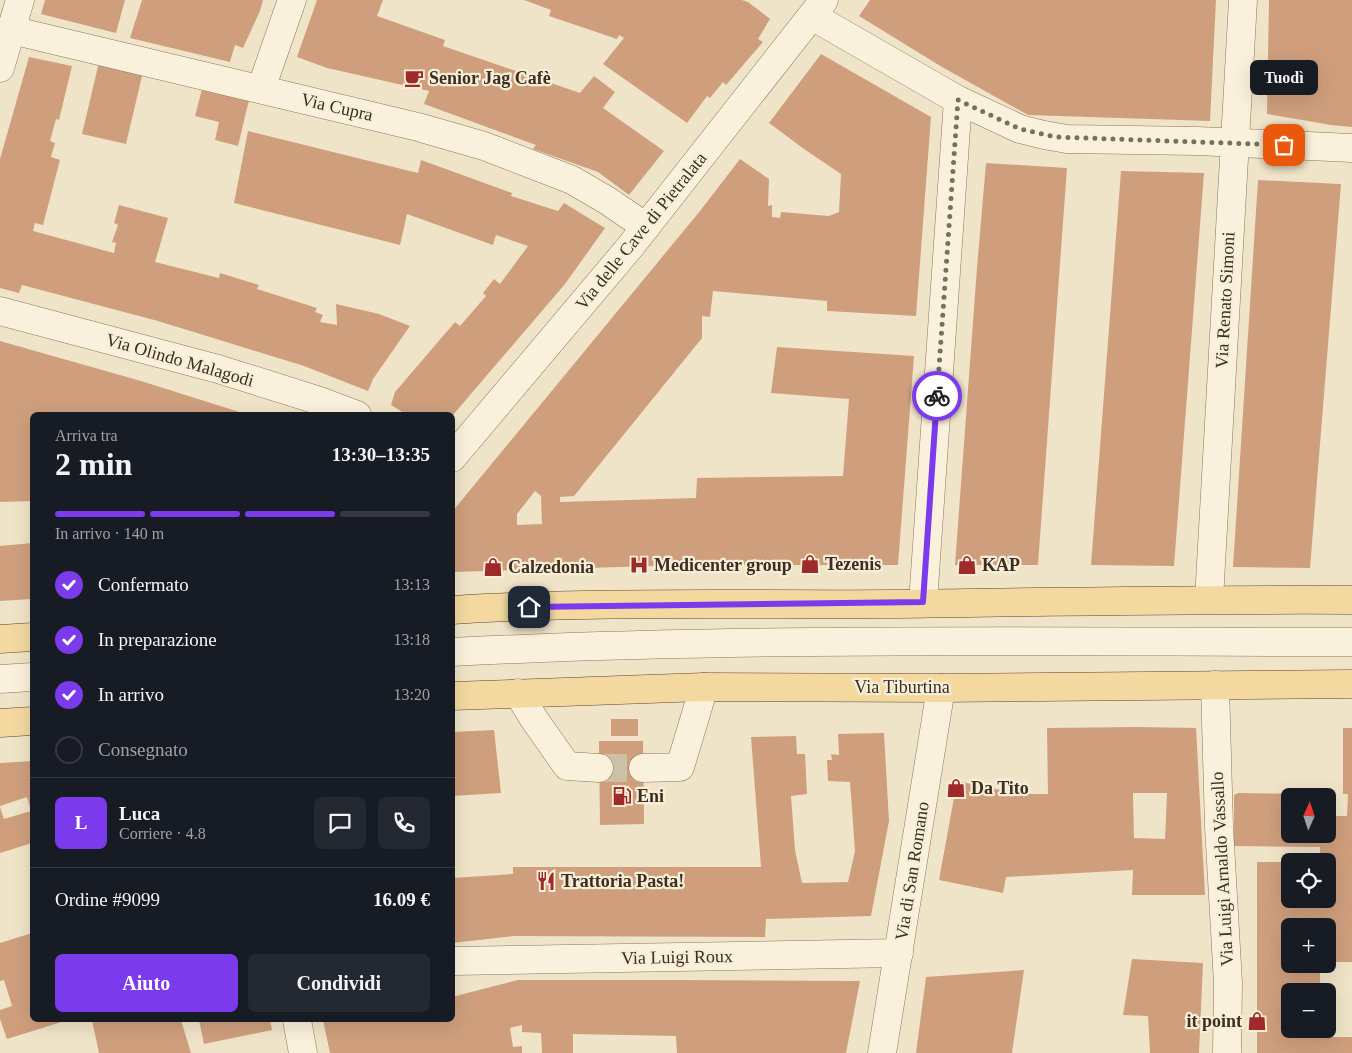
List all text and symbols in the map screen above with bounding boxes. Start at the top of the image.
callout: Tuodì [1250,60,1318,95]
cafe icon: Senior Jag Cafè [403,67,425,89]
place label: Senior Jag Cafè [429,68,551,88]
text: Tuodì [1264,69,1304,86]
street label: Via Cupra [299,89,375,125]
pin [1263,124,1305,166]
icon: bag [1270,131,1298,159]
street label: Via delle Cave di Pietralata [571,148,711,314]
street label: Via Renato Simoni [1211,231,1239,369]
street label: Via Olindo Malagodi [104,329,256,391]
courier [912,371,962,421]
icon: bike [923,382,951,410]
text: Arriva tra [55,427,118,444]
text: 13:30–13:35 [332,444,430,465]
text: 2 min [55,446,132,482]
text: In arrivo · 140 m [55,525,164,542]
shop icon: Tezenis [799,553,821,575]
hospital icon: Medicenter group [628,554,650,576]
place label: Tezenis [825,554,881,574]
shop icon: KAP [956,554,978,576]
place label: Medicenter group [654,555,792,575]
place label: KAP [982,555,1020,575]
shop icon: Calzedonia [482,556,504,578]
place label: Calzedonia [508,557,594,577]
icon: check [55,571,83,599]
text: Confermato [98,574,189,595]
text: 13:13 [394,576,430,593]
pin [508,586,550,628]
icon: home [515,593,543,621]
icon: check [55,626,83,654]
text: In preparazione [98,629,217,650]
text: 13:18 [394,631,430,648]
street label: Via Tiburtina [854,677,950,697]
icon: check [55,681,83,709]
text: In arrivo [98,684,164,705]
text: 13:20 [394,686,430,703]
text: Consegnato [98,739,188,760]
street label: Via Luigi Arnaldo Vassallo [1207,771,1237,967]
shop icon: Da Tito [945,777,967,799]
place label: Da Tito [971,778,1029,798]
fuel station icon: Eni [611,785,633,807]
place label: Eni [637,786,664,806]
north arrow [1281,788,1336,842]
map controls [1281,788,1336,1038]
button: chat [314,797,366,849]
button: phone [378,797,430,849]
street label: Via di San Romano [891,800,933,942]
text: Luca [119,803,160,824]
text: L [75,812,87,833]
text: Corriere · 4.8 [119,825,206,842]
button: locate [1281,853,1336,908]
restaurant icon: Trattoria Pasta! [535,870,557,892]
place label: Trattoria Pasta! [561,871,684,891]
text: Ordine #9099 [55,889,160,910]
text: 16.09 € [373,889,430,910]
button: + [1281,918,1336,973]
street label: Via Luigi Roux [621,946,733,968]
button: Aiuto [55,954,238,1012]
button: Condividi [248,954,430,1012]
button: − [1281,983,1336,1038]
shop icon: it point [1246,1010,1268,1032]
place label: it point [1186,1011,1242,1031]

